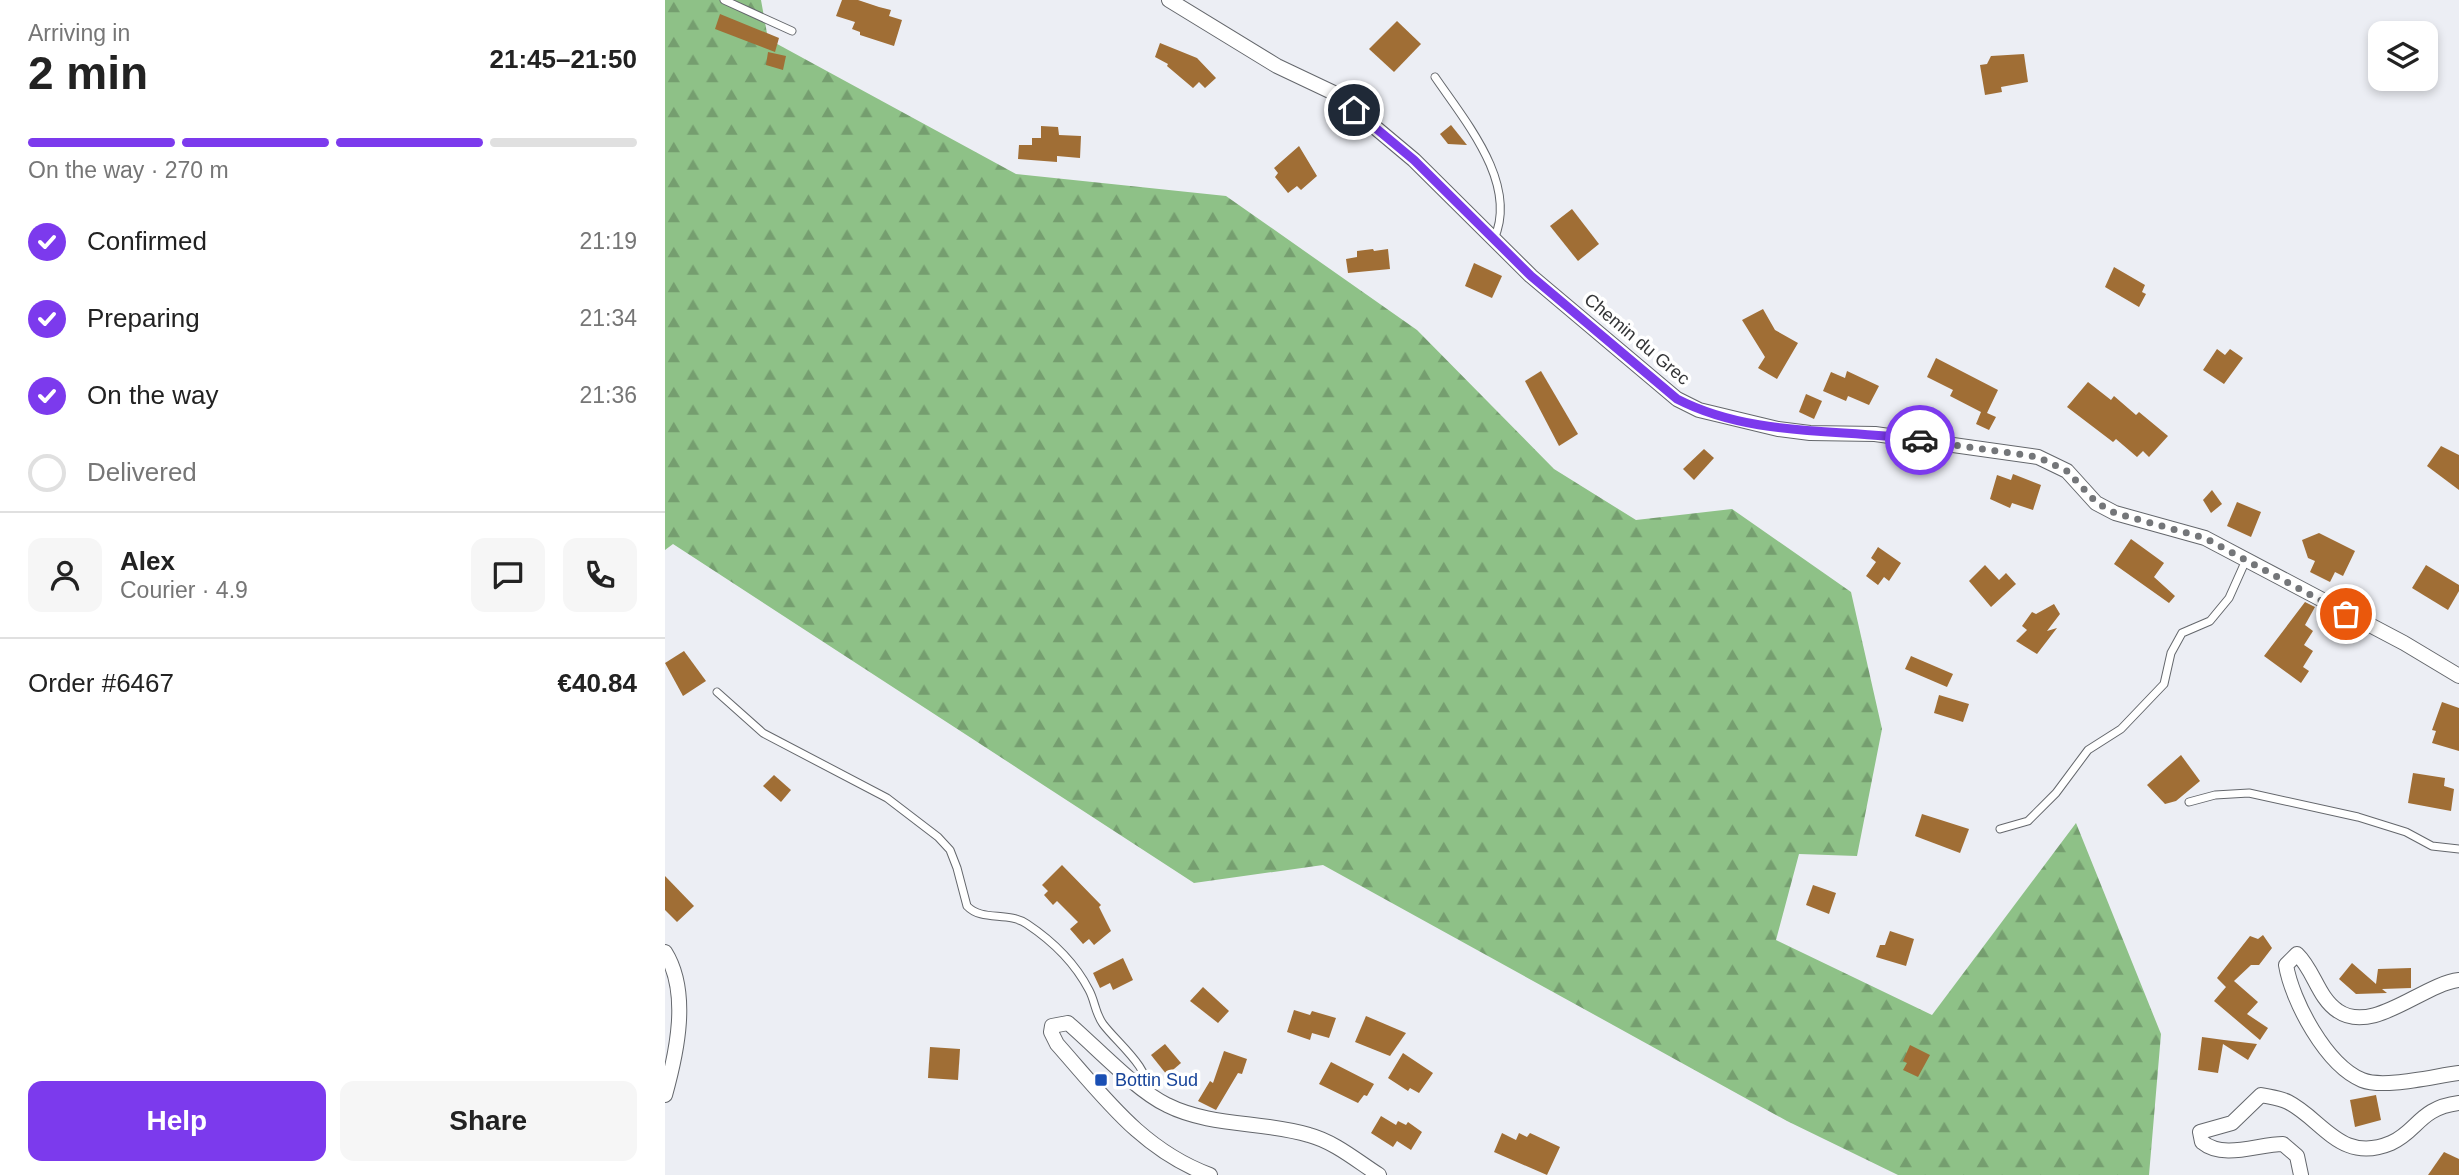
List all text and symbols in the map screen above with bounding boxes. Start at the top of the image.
text: Arriving in [28,20,130,46]
map controls [2368,21,2438,91]
button: layers [2368,21,2438,91]
text: 21:45–21:50 [490,44,637,74]
text: 2 min [28,47,148,99]
pin [1324,80,1384,140]
icon: home [1335,91,1373,129]
text: On the way · 270 m [28,157,229,183]
icon: check [28,223,66,261]
text: Confirmed [87,226,207,256]
text: 21:19 [579,228,637,254]
street label: Chemin du Grec [1580,289,1694,389]
icon: check [28,300,66,338]
text: Preparing [87,303,200,333]
text: 21:34 [579,305,637,331]
icon: check [28,377,66,415]
text: On the way [87,380,219,410]
text: 21:36 [579,382,637,408]
courier [1885,405,1955,475]
icon: car [1901,421,1939,459]
text: Delivered [87,457,197,487]
button: person [28,538,102,612]
button: chat [471,538,545,612]
button: phone [563,538,637,612]
text: Alex [120,546,175,576]
text: Courier · 4.9 [120,577,248,603]
pin [2316,584,2376,644]
icon: bag [2327,595,2365,633]
text: Order #6467 [28,668,174,698]
text: €40.84 [557,668,637,698]
place label: Bottin Sud [1115,1070,1198,1090]
marker: Bottin Sud [1093,1072,1109,1088]
button: Help [28,1081,326,1161]
button: Share [340,1081,637,1161]

